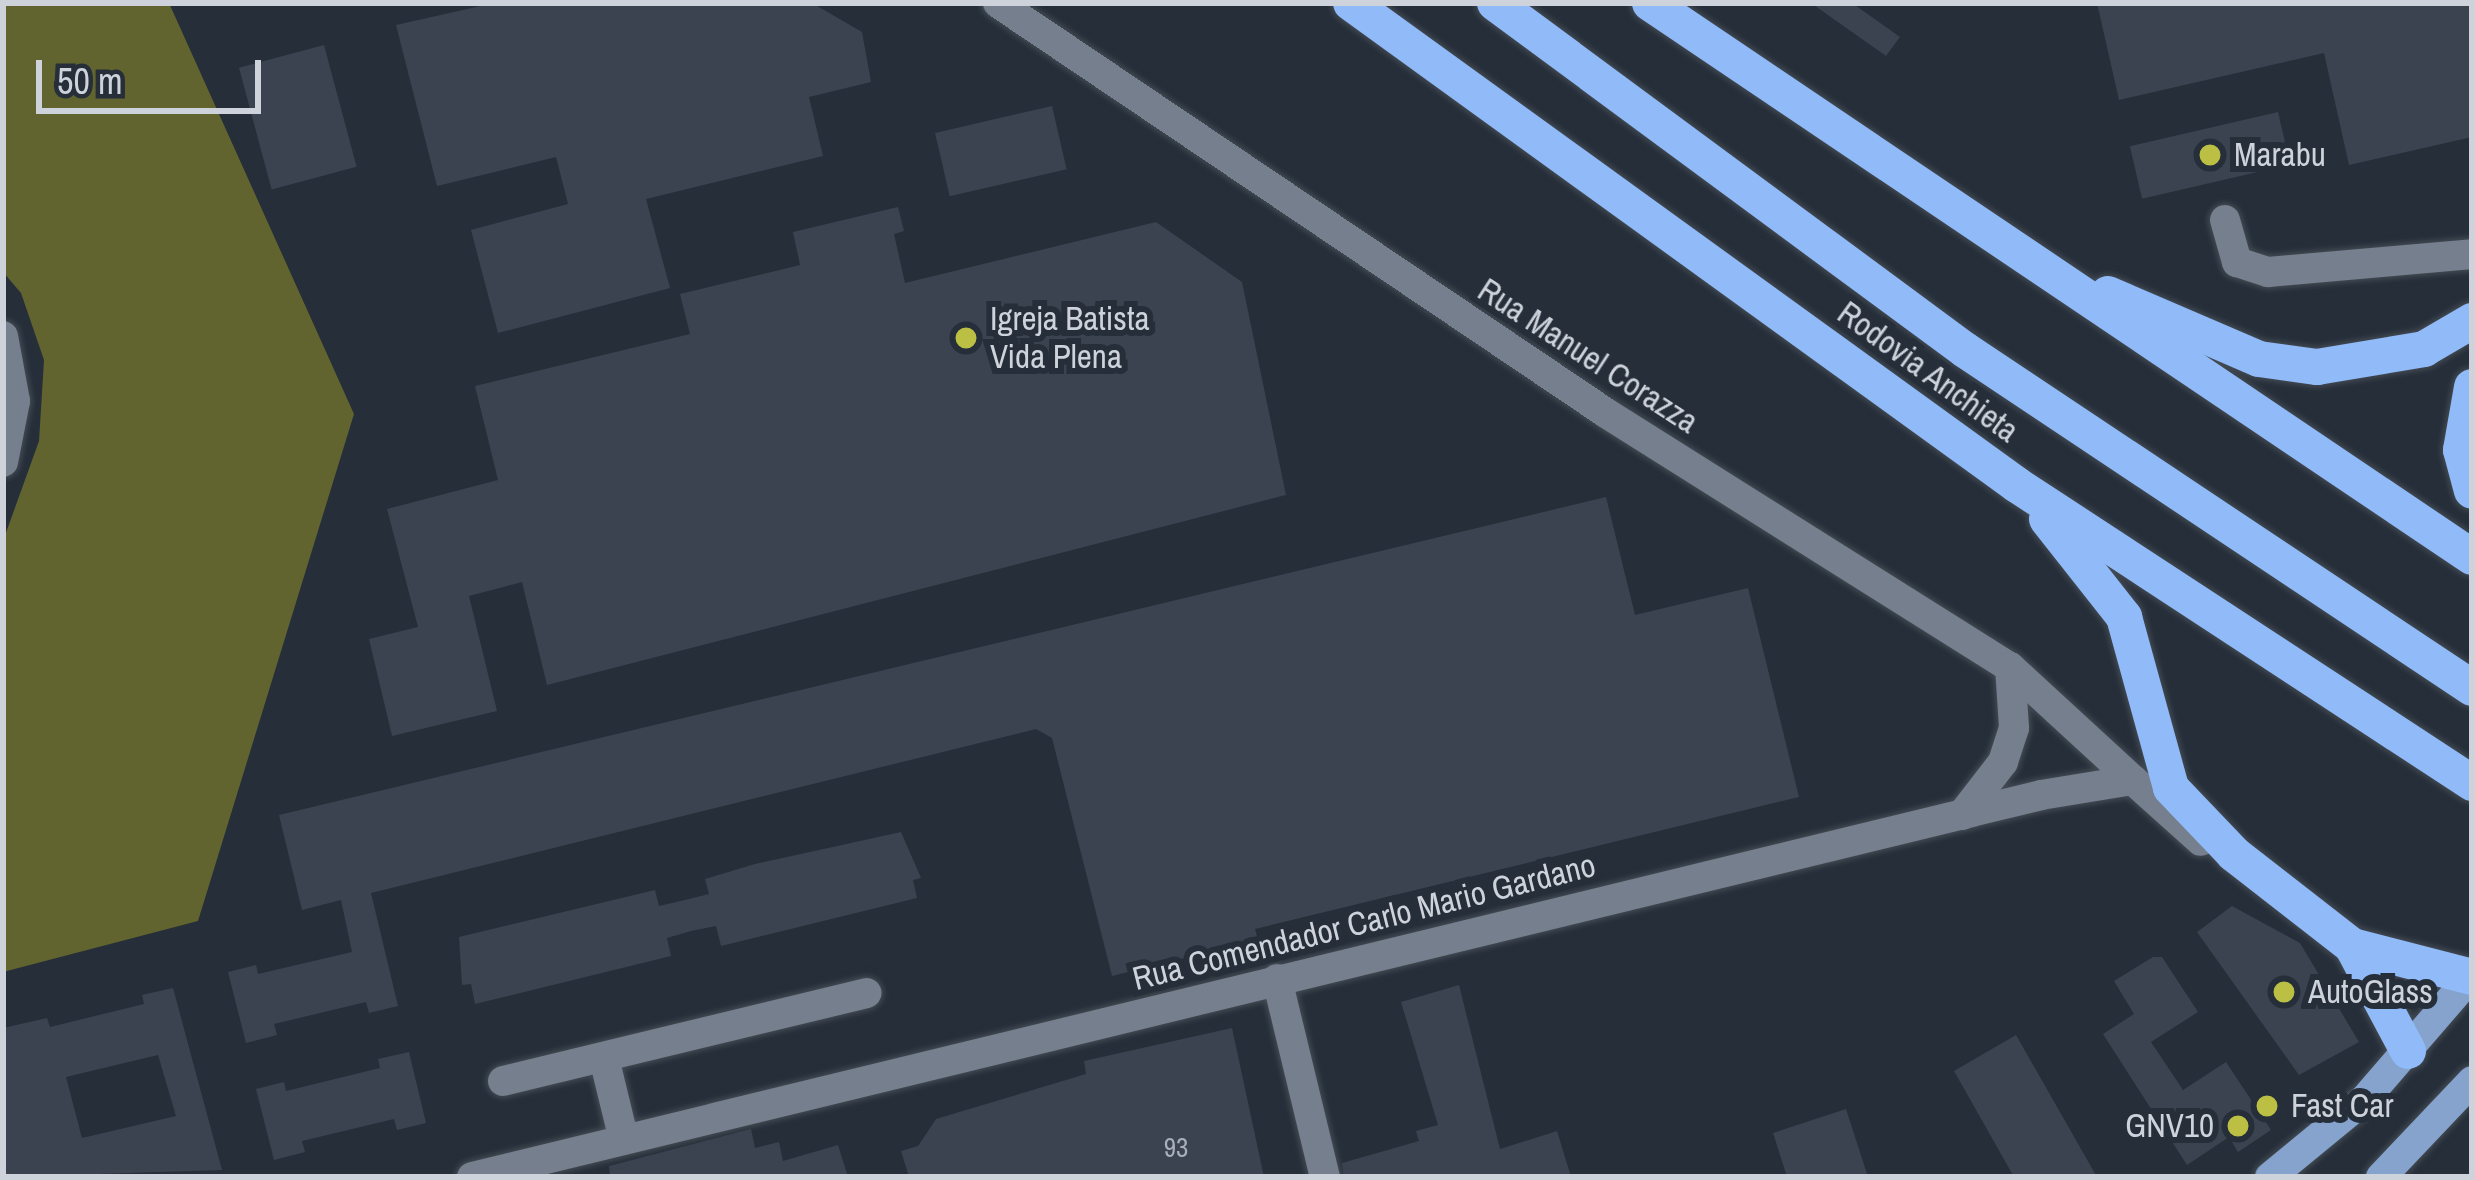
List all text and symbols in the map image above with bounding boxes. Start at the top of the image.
scale bar [42,36,267,110]
text: 50 m [57,57,123,105]
place label: Marabu [2234,135,2326,175]
marker: Marabu [2197,142,2223,168]
street label: Rua Manuel Corazza [1471,270,1705,442]
street label: Rodovia Anchieta [1829,293,2027,451]
place label: Igreja Batista Vida Plena [990,299,1149,377]
marker: Igreja Batista Vida Plena [953,325,979,351]
street label: Rua Comendador Carlo Mario Gardano [1129,845,1599,999]
place label: AutoGlass [2308,972,2433,1012]
marker: AutoGlass [2271,979,2297,1005]
place label: Fast Car [2291,1086,2393,1126]
marker: Fast Car [2254,1093,2280,1119]
place label: GNV10 [2125,1106,2214,1146]
marker: GNV10 [2225,1113,2251,1139]
house number: 93 [1164,1132,1188,1164]

